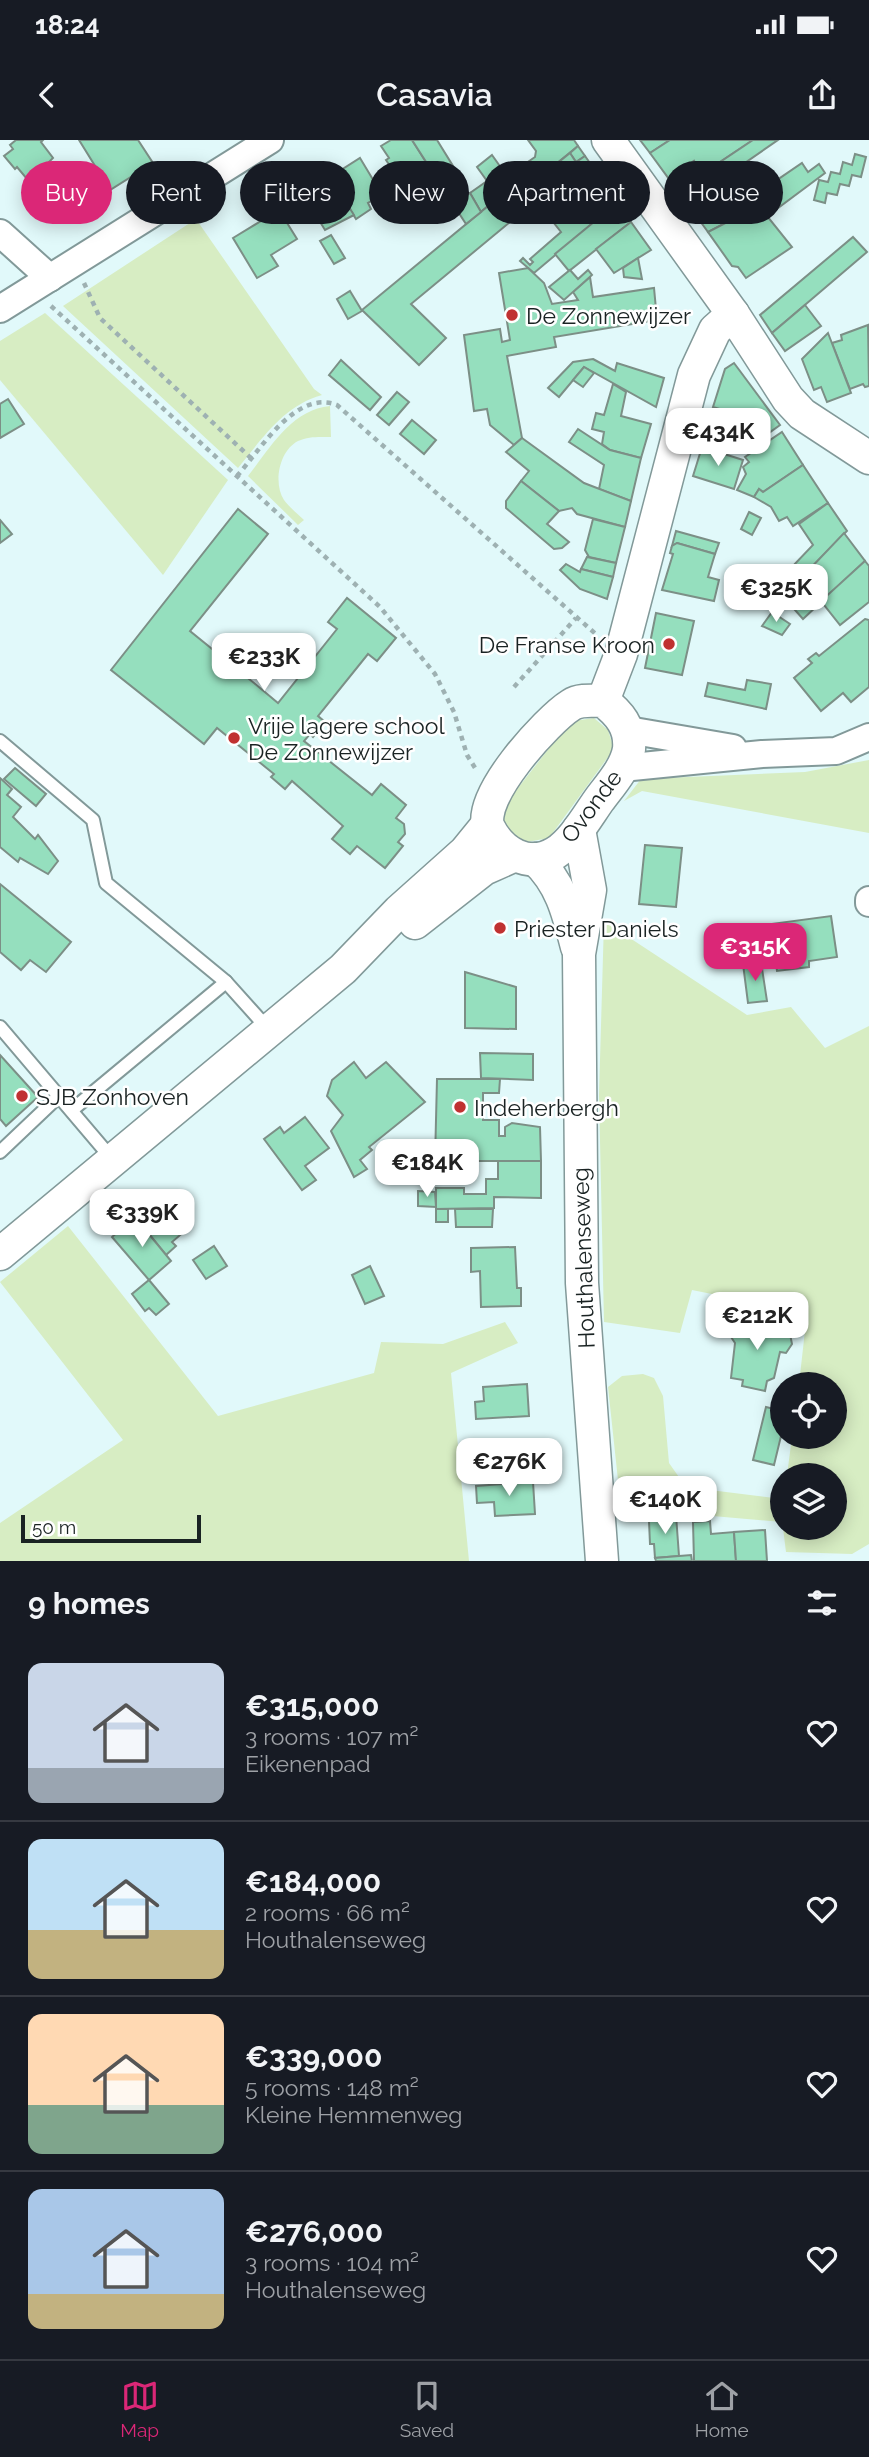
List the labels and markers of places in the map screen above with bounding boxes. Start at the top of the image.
place label: De Zonnewijzer [526,302,691,329]
marker: De Zonnewijzer [504,307,520,323]
pin: €434K [669,408,767,468]
pin: €325K [727,564,825,624]
place label: De Franse Kroon [479,631,655,658]
pin: €233K [215,634,313,693]
marker: De Franse Kroon [661,636,677,652]
place label: Vrije lagere school De Zonnewijzer [248,712,445,765]
marker: Vrije lagere school De Zonnewijzer [226,730,242,746]
place label: Priester Daniels [514,915,679,942]
marker: Priester Daniels [492,920,508,936]
pin: €315K [706,924,804,983]
place label: SJB Zonhoven [36,1083,189,1110]
marker: SJB Zonhoven [14,1088,30,1104]
place label: Indeherbergh [474,1094,619,1121]
marker: Indeherbergh [452,1099,468,1115]
pin: €184K [378,1140,476,1199]
pin: €339K [93,1190,191,1249]
pin: €212K [708,1292,806,1352]
pin: €276K [460,1438,558,1498]
pin: €140K [616,1476,714,1536]

